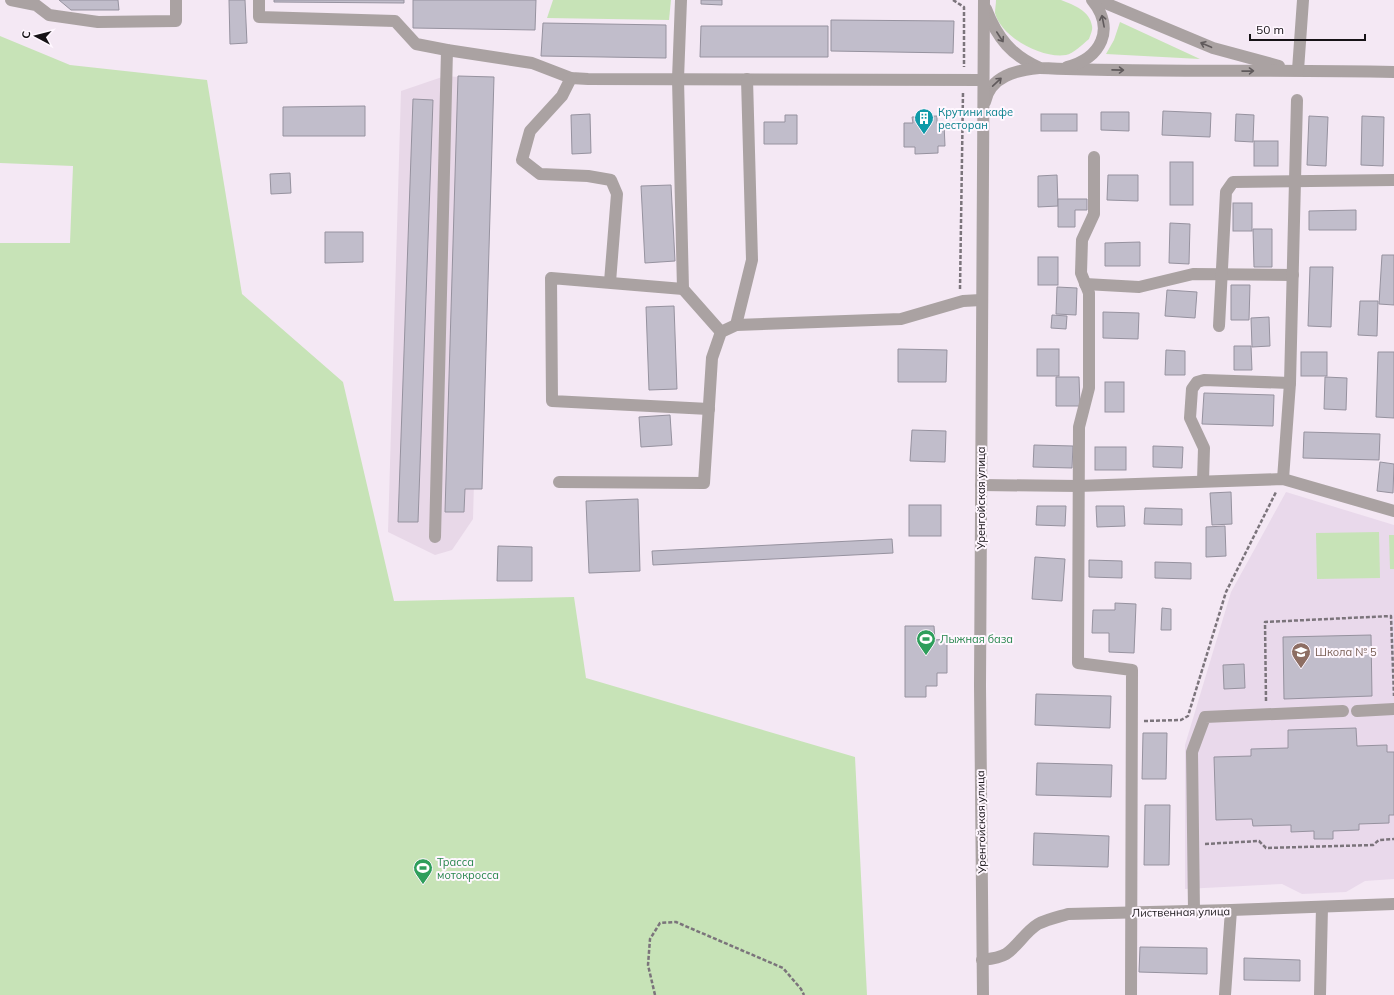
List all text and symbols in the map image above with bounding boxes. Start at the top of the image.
one-way arrow [1099,14,1107,27]
north arrow [16,16,56,56]
scale bar [1250,16,1365,42]
text: 50 m [1256,22,1284,37]
text: С [19,30,34,39]
one-way arrow [996,31,1004,43]
one-way arrow [1201,41,1213,49]
one-way arrow [1111,66,1124,74]
one-way arrow [1241,67,1254,75]
one-way arrow [992,78,1002,87]
place label: Крутини кафе ресторан [938,105,1013,132]
building icon: Крутини кафе ресторан [913,107,935,135]
street label: Уренгойская улица [974,446,988,551]
sports icon: Лыжная база [915,628,937,656]
place label: Лыжная база [940,632,1013,646]
school or university icon: Школа № 5 [1290,641,1312,669]
place label: Школа № 5 [1315,645,1377,659]
street label: Уренгойская улица [973,770,989,875]
place label: Трасса мотокросса [437,855,499,882]
sports icon: Трасса мотокросса [412,857,434,885]
street label: Лиственная улица [1132,904,1230,920]

